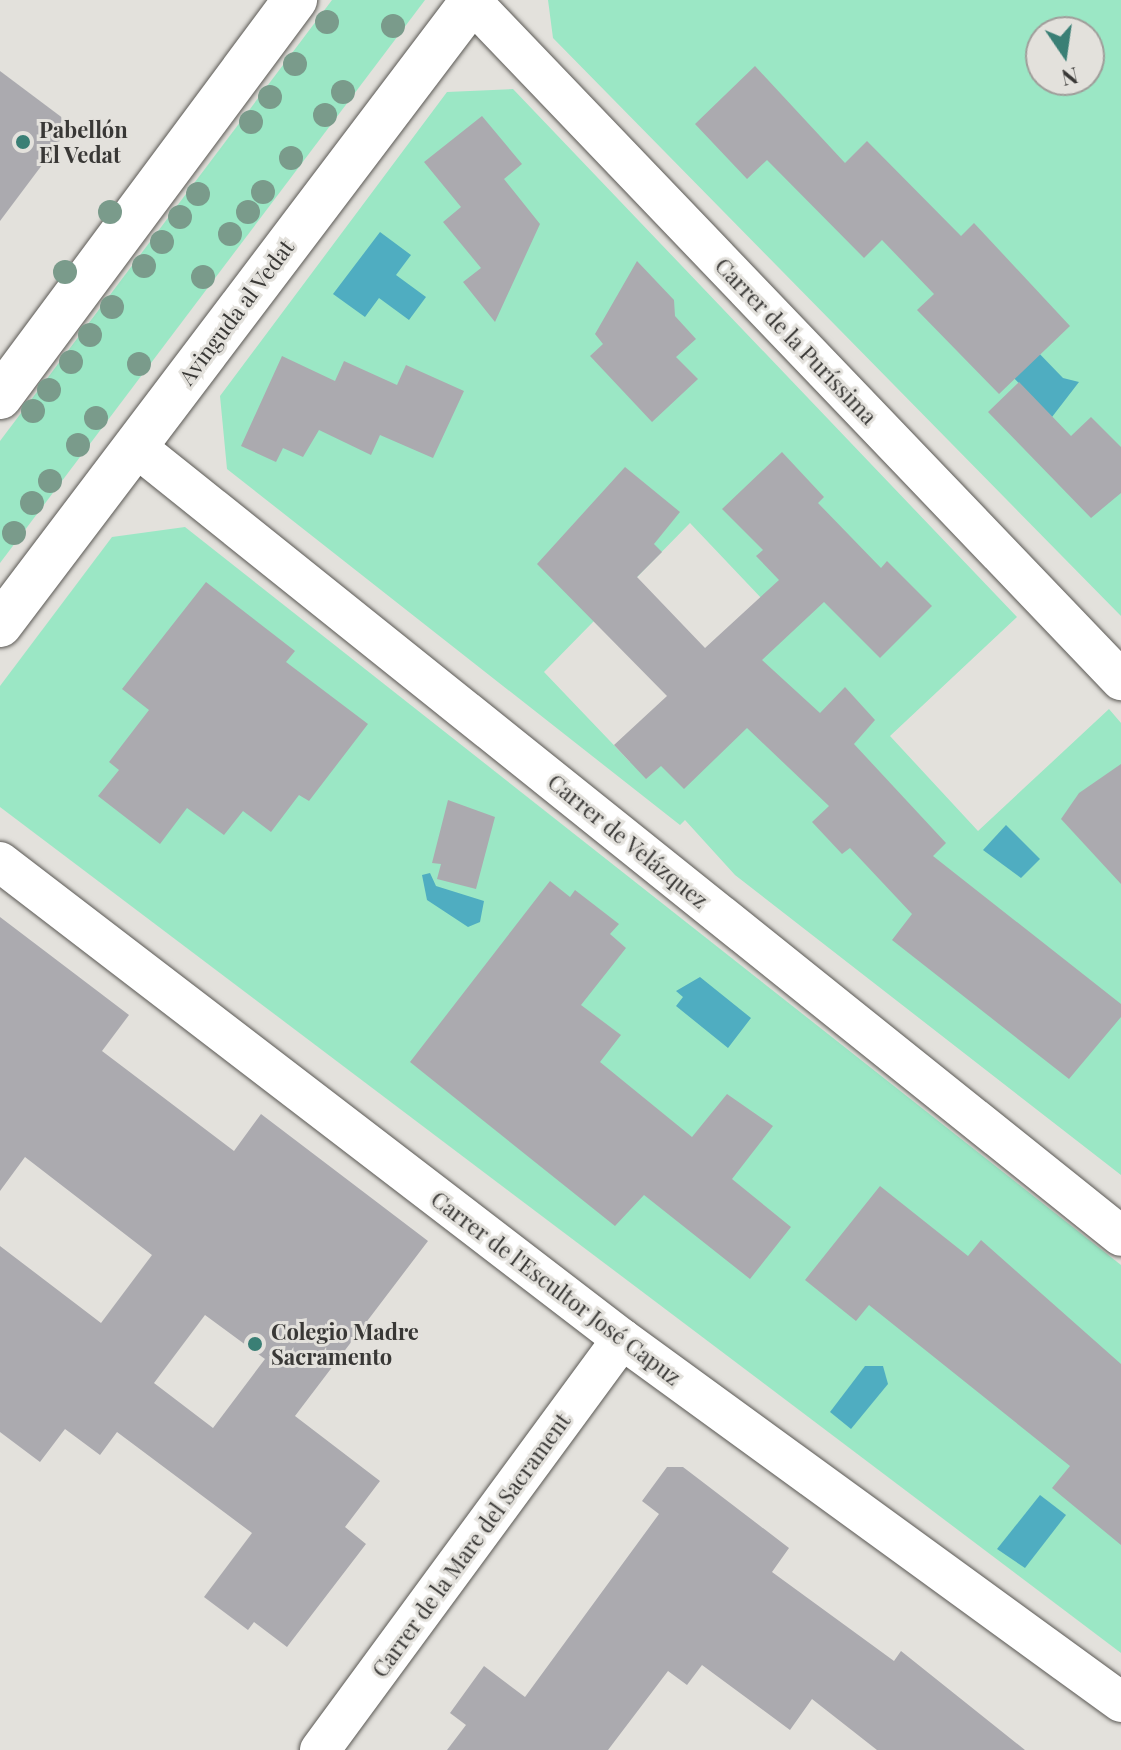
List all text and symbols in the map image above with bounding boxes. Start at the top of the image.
north arrow [1025,16,1105,96]
text: N [1059,61,1081,94]
place label: Pabellón El Vedat [39,116,128,168]
marker: Pabellón El Vedat [14,133,32,151]
street label: Avinguda al Vedat [173,234,299,390]
street label: Carrer de la Puríssima [709,252,883,430]
street label: Carrer de Velázquez [542,768,714,914]
street label: Carrer de l'Escultor José Capuz [425,1185,687,1391]
place label: Colegio Madre Sacramento [271,1318,419,1370]
marker: Colegio Madre Sacramento [246,1335,264,1353]
street label: Carrer de la Mare del Sacrament [366,1407,576,1683]

